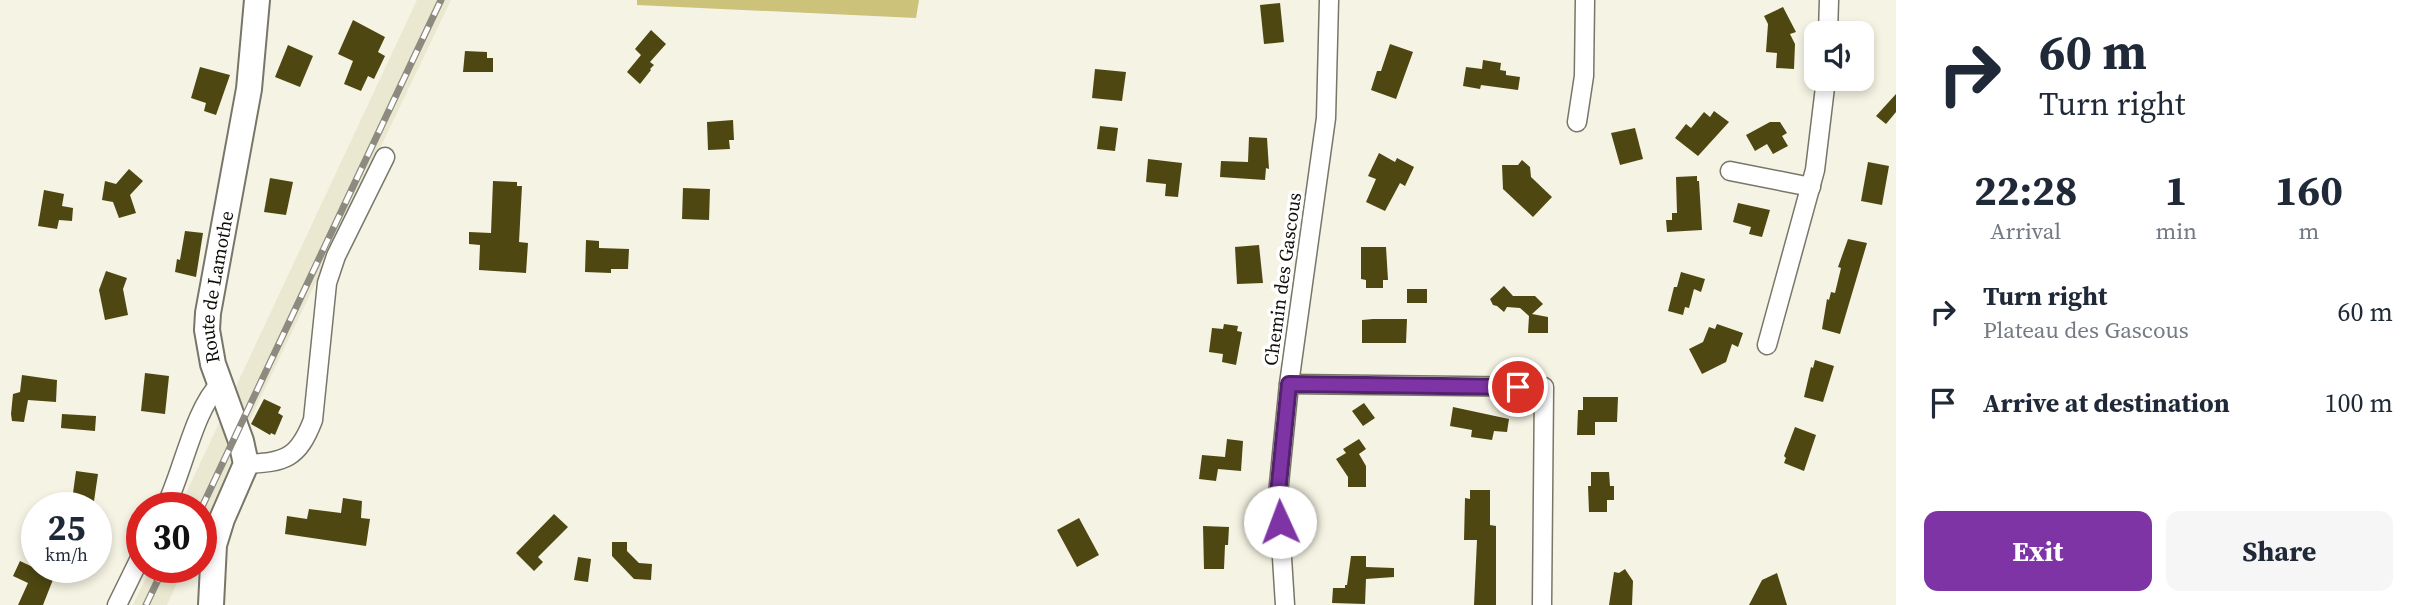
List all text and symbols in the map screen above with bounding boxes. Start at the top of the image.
text: 60 m [2039,18,2147,85]
map controls [1804,21,1874,91]
button: sound [1804,21,1874,91]
icon: right [1924,28,2015,119]
text: Turn right [2039,82,2185,126]
text: 22:28 [1974,161,2078,219]
text: 1 [2165,161,2188,219]
text: 160 [2275,161,2343,219]
street label: Chemin des Gascous [1257,191,1307,367]
street label: Route de Lamothe [194,208,239,365]
text: Arrival [1990,215,2061,247]
text: min [2155,215,2197,247]
text: m [2299,215,2319,247]
text: Turn right [1983,278,2107,314]
icon: right [1924,293,1962,331]
text: 60 m [2338,294,2393,330]
text: Plateau des Gascous [1983,314,2189,346]
pin [1488,357,1548,417]
icon: arrive [1499,368,1537,406]
icon: arrive [1924,384,1962,422]
text: Arrive at destination [1983,385,2230,421]
text: 100 m [2325,385,2393,421]
position arrow [1243,485,1317,559]
speed limit sign: 30 [126,492,217,583]
text: 25 [48,504,85,552]
button: Exit [1924,511,2152,591]
button: Share [2166,511,2393,591]
text: km/h [45,542,88,567]

